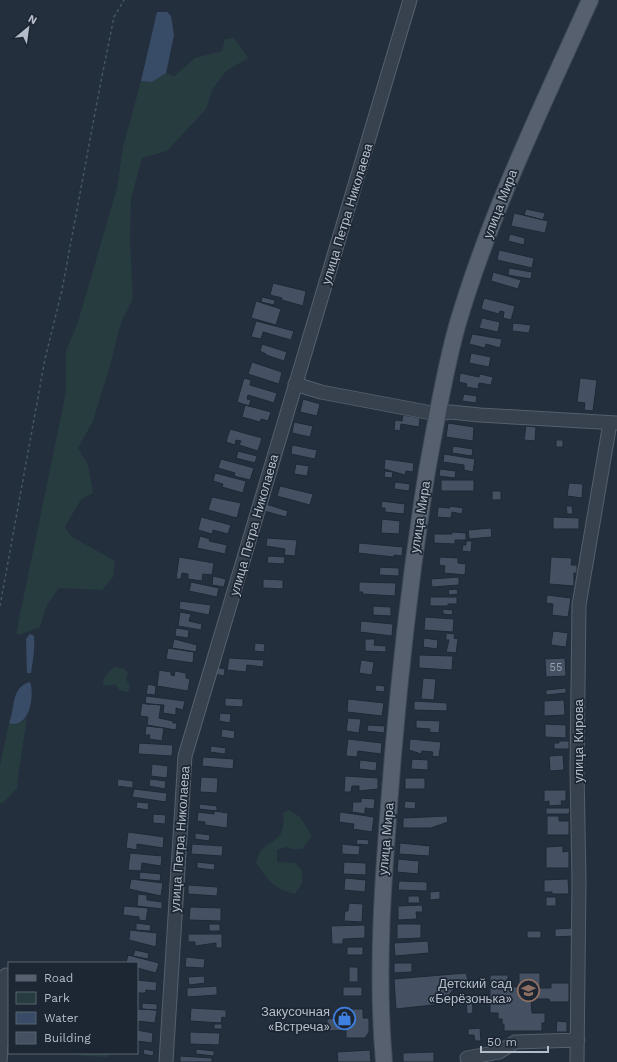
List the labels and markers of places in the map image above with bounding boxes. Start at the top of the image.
place label: Детский сад «Берёзонька» [429,976,512,1006]
school or university icon: Детский сад «Берёзонька» [515,977,541,1003]
place label: Закусочная «Встреча» [261,1004,330,1034]
shop icon: Закусочная «Встреча» [332,1005,358,1031]

